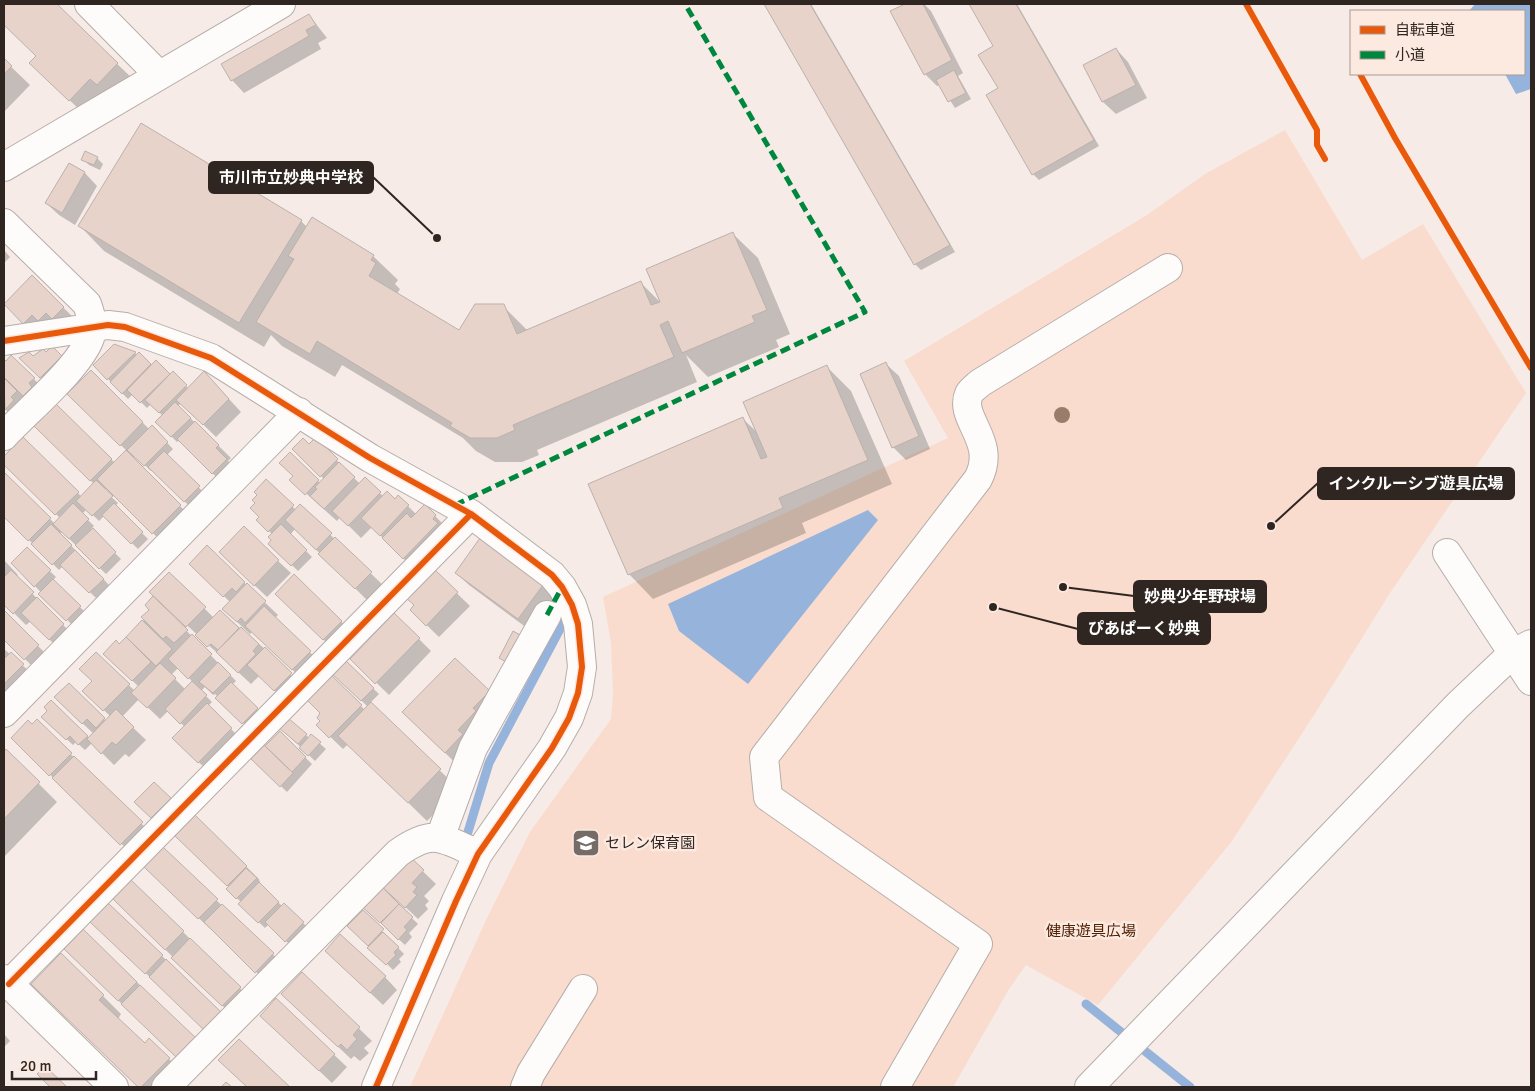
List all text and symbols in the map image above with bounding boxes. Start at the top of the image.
legend [1350,10,1525,75]
text: 自転車道 [1395,21,1455,39]
text: 小道 [1395,46,1425,64]
callout: 市川市立妙典中学校 [209,162,373,193]
text: 市川市立妙典中学校 [219,168,363,188]
callout: インクルーシブ遊具広場 [1318,468,1514,499]
text: インクルーシブ遊具広場 [1328,474,1504,494]
callout: 妙典少年野球場 [1134,581,1266,612]
text: 妙典少年野球場 [1144,587,1256,607]
callout: ぴあぱーく妙典 [1078,613,1210,644]
text: ぴあぱーく妙典 [1088,619,1200,639]
school or university icon: セレン保育園 [571,828,601,858]
place label: セレン保育園 [605,834,695,852]
park label: 健康遊具広場 [1046,922,1136,940]
scale bar [12,1048,96,1080]
text: 20 m [20,1057,51,1075]

